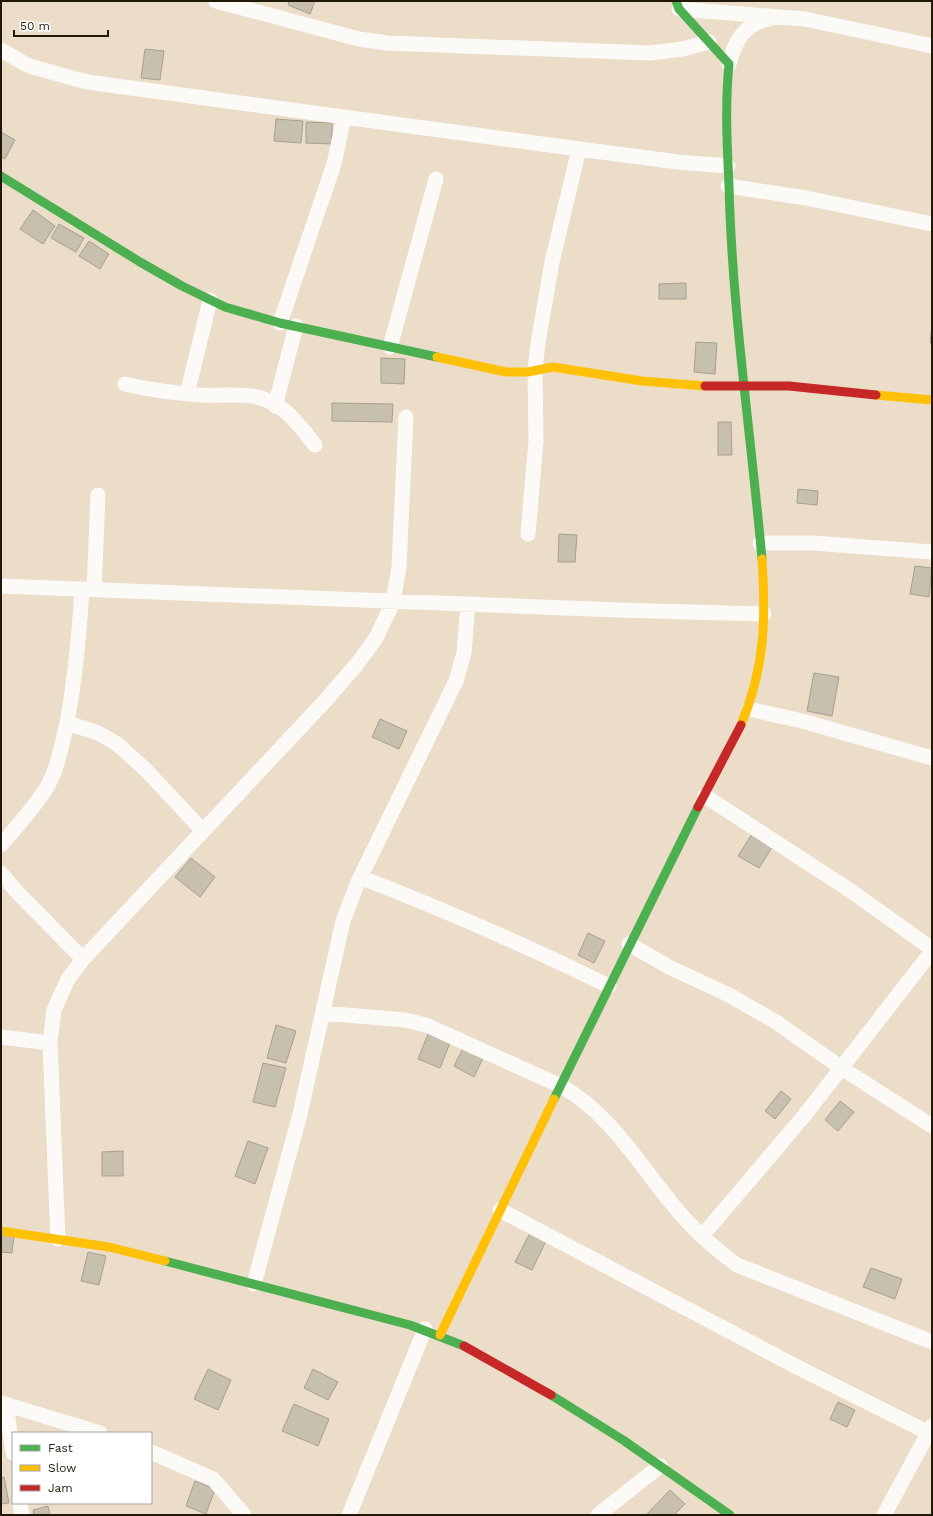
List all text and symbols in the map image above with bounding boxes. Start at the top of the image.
scale bar [14,12,108,38]
text: 50 m [20,19,50,33]
legend [12,1432,152,1504]
text: Fast [48,1441,73,1455]
text: Slow [48,1461,76,1475]
text: Jam [48,1481,73,1495]

